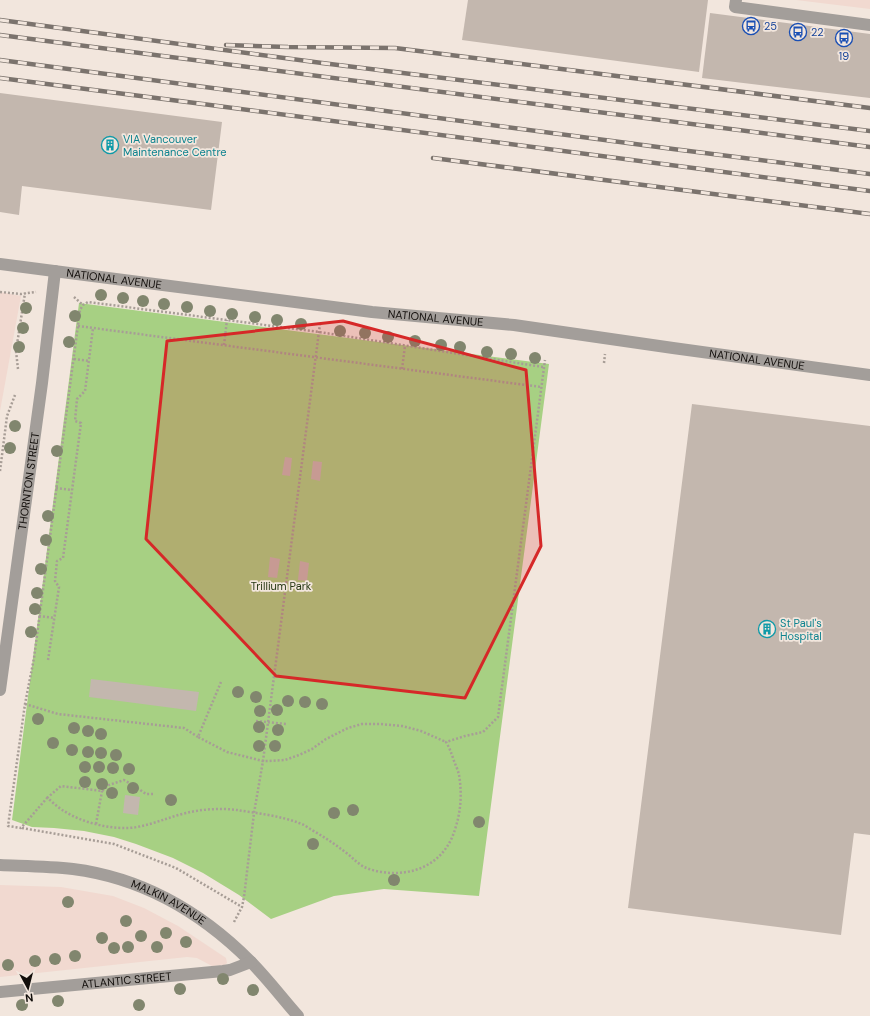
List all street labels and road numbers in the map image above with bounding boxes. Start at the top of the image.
street label: NATIONAL AVENUE [66,266,162,292]
street label: NATIONAL AVENUE [387,306,484,329]
street label: NATIONAL AVENUE [708,346,805,373]
street label: THORNTON STREET [15,431,42,531]
street label: MALKIN AVENUE [129,876,209,928]
street label: ATLANTIC STREET [81,969,172,991]

